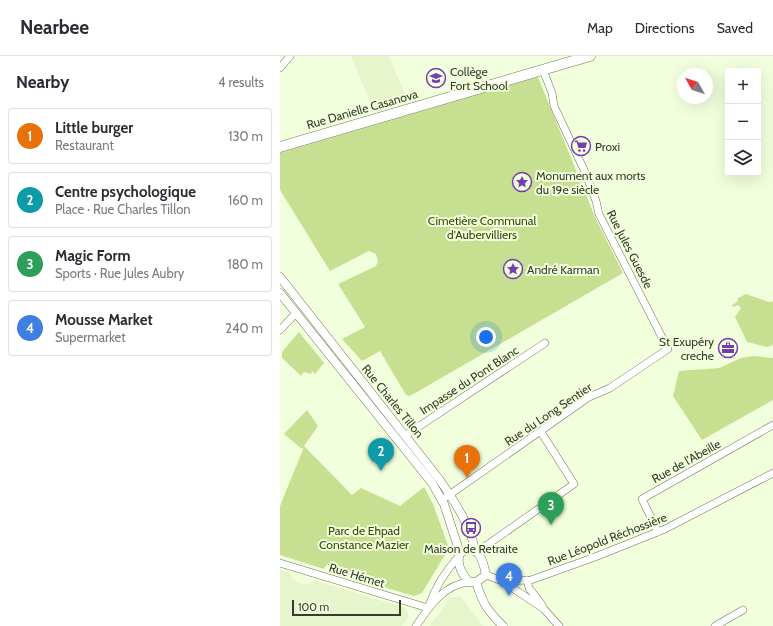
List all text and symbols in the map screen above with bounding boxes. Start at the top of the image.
text: Nearbee [20,16,89,39]
text: Map [587,19,613,37]
text: Directions [635,19,695,37]
text: Saved [717,19,753,37]
place label: Collège Fort School [450,64,508,93]
school or university icon: Collège Fort School [425,67,447,89]
north arrow [677,68,713,104]
map controls [725,68,761,176]
button: + [725,68,761,104]
text: Nearby [16,72,69,92]
text: 4 results [218,74,264,90]
street label: Rue Danielle Casanova [305,86,420,132]
button: − [725,104,761,140]
text: Little burger [55,119,133,137]
text: 1 [28,128,32,144]
text: 130 m [228,128,263,144]
supermarket icon: Proxi [570,135,592,157]
text: Restaurant [55,137,114,153]
place label: Proxi [595,139,620,154]
button: layers [725,140,761,176]
place label: Monument aux morts du 19e siècle [536,168,646,197]
place icon: Monument aux morts du 19e siècle [511,171,533,193]
text: Centre psychologique [55,183,196,201]
text: 2 [27,192,33,208]
text: 160 m [228,192,263,208]
text: Place · Rue Charles Tillon [55,201,191,217]
street label: Rue Jules Guesde [604,207,656,291]
park label: Cimetière Communal d'Aubervilliers [428,213,536,242]
text: Magic Form [55,247,130,265]
text: 3 [26,256,34,272]
text: 180 m [227,256,263,272]
place icon: André Karman [502,258,524,280]
place label: André Karman [527,262,600,277]
text: Sports · Rue Jules Aubry [55,265,184,281]
text: Mousse Market [55,311,153,329]
text: 4 [26,320,34,336]
text: 240 m [225,320,263,336]
your location [476,327,496,347]
text: Supermarket [55,329,126,345]
place label: St Exupéry creche [659,334,714,363]
office icon: St Exupéry creche [717,337,739,359]
street label: Impasse du Pont Blanc [417,342,522,418]
street label: Rue Charles Tillon [359,361,427,441]
street label: Rue du Long Sentier [502,379,595,449]
street label: Rue de l'Abeille [649,436,723,486]
pin: 2 [368,438,394,471]
pin: 1 [454,445,480,478]
pin: 3 [538,492,564,525]
street label: Rue Léopold Réchossière [545,509,669,569]
bus stop icon: Maison de Retraite [460,517,482,539]
park label: Parc de Ehpad Constance Mazier [319,523,409,552]
place label: Maison de Retraite [424,541,518,556]
street label: Rue Hémet [327,559,387,591]
pin: 4 [496,563,522,596]
scale bar [292,598,401,617]
text: 100 m [298,600,329,614]

